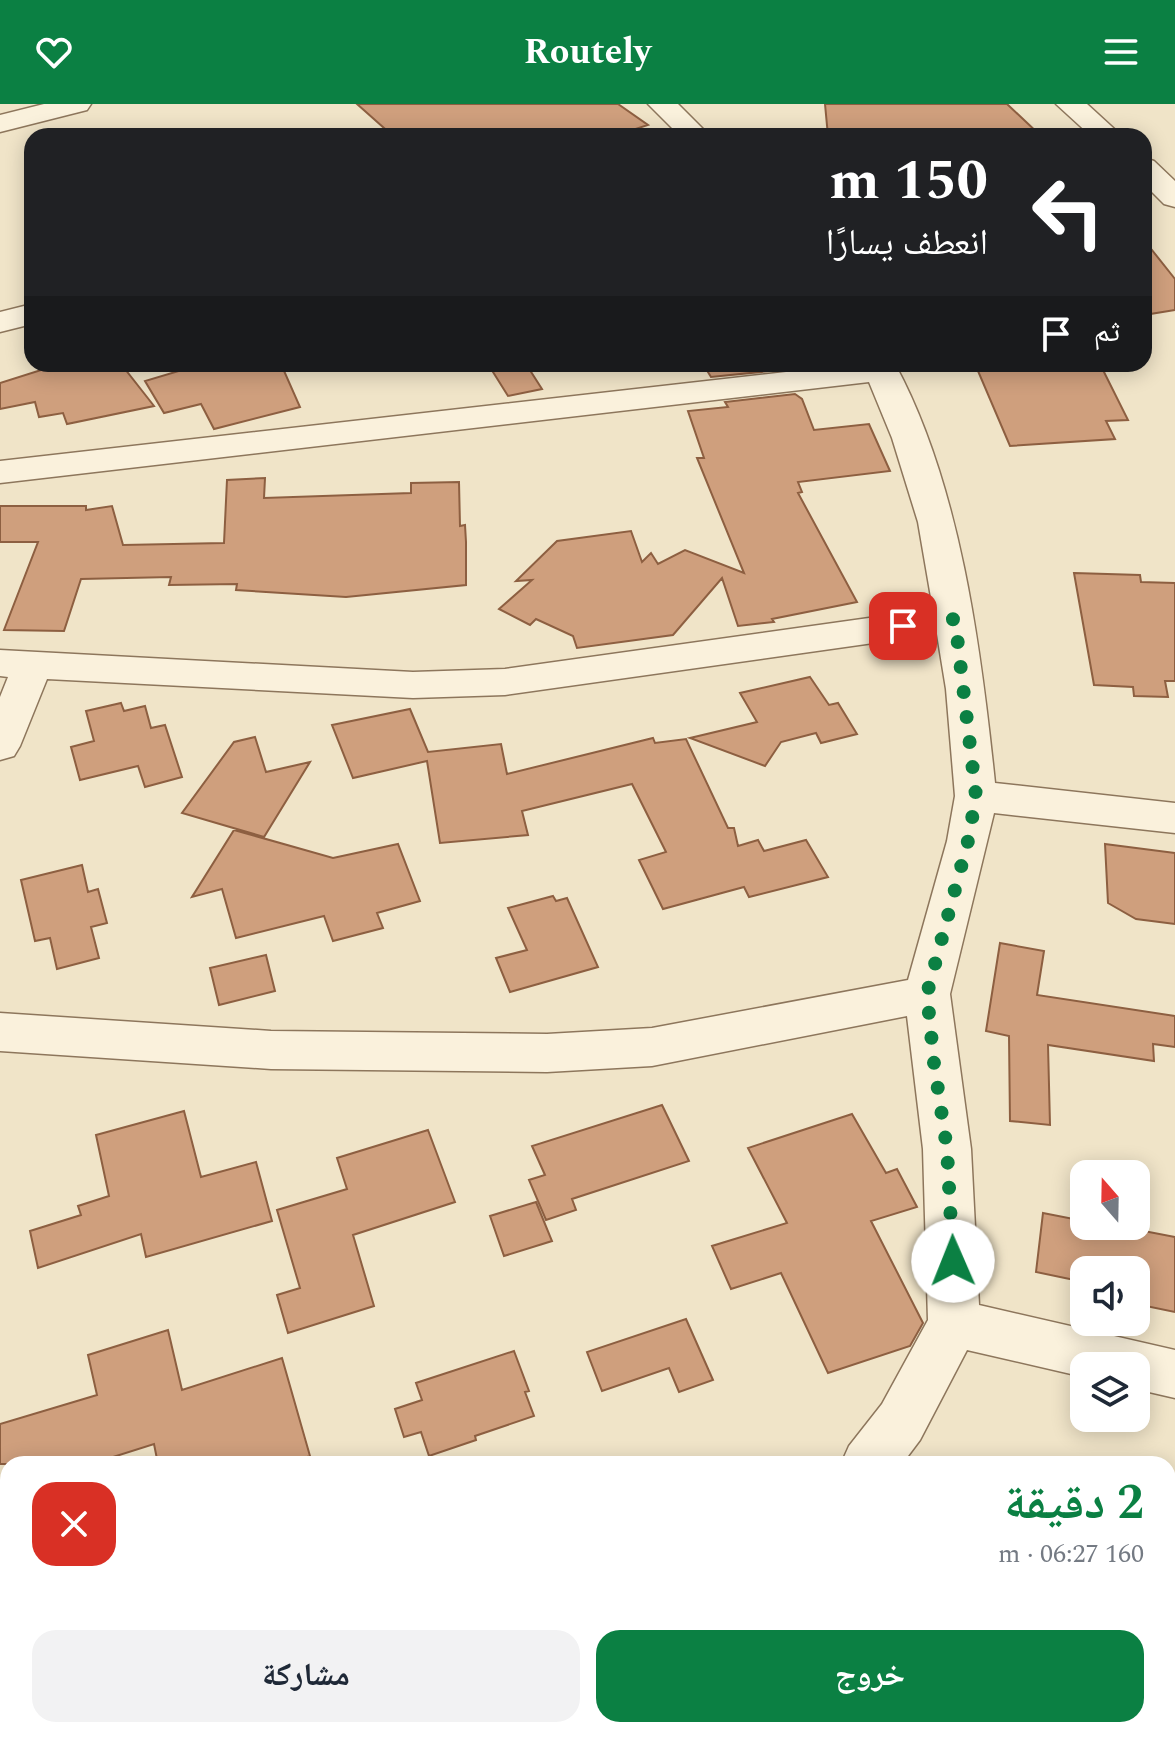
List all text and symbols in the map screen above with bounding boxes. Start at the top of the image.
text: Routely [524,25,651,80]
icon: heart [32,30,76,74]
icon: menu [1099,30,1143,74]
text: 150 m [829,139,988,224]
icon: left [1016,160,1120,264]
text: انعطف يسارًا [826,216,988,271]
text: ثم [1094,309,1120,355]
icon: arrive [1034,312,1078,356]
pin [869,592,937,660]
icon: arrive [881,604,925,648]
north arrow [1070,1160,1150,1240]
map controls [1070,1160,1150,1432]
position arrow [911,1219,995,1303]
button: sound [1070,1256,1150,1336]
button: layers [1070,1352,1150,1432]
text: 2 دقيقة [1004,1467,1144,1540]
button: close [32,1482,116,1566]
text: 160 m · 06:27 [998,1534,1144,1574]
button: مشاركة [32,1630,580,1722]
button: خروج [596,1630,1144,1722]

